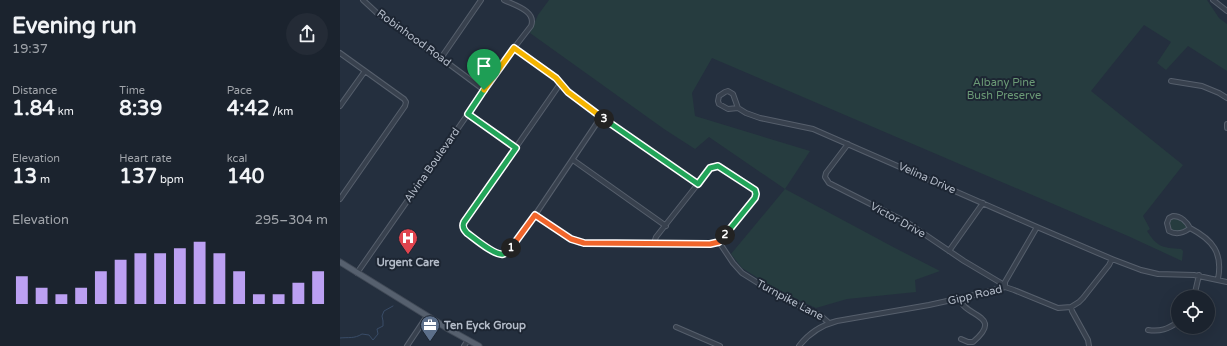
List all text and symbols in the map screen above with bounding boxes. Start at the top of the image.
street label: Robinhood Road [374,7,454,69]
text: Evening run [12,13,137,39]
button: share [286,13,328,55]
text: 19:37 [12,41,48,57]
pin [467,49,501,90]
icon: arrive [473,55,495,77]
park label: Albany Pine Bush Preserve [967,76,1041,102]
text: Distance [12,84,57,97]
text: Time [119,84,145,97]
text: Pace [227,84,252,97]
text: 1.84 [12,97,55,121]
text: 8:39 [119,97,162,121]
text: 4:42 [227,97,270,121]
text: km [55,105,74,118]
text: /km [270,105,293,118]
pin: 3 [594,109,614,129]
text: 3 [601,112,607,125]
street label: Alvina Boulevard [401,125,463,205]
text: Elevation [12,152,60,165]
text: Heart rate [119,152,172,165]
text: kcal [227,152,247,165]
street label: Velina Drive [896,160,958,196]
text: 13 [12,165,37,189]
text: 137 [119,165,157,189]
text: 140 [227,165,264,189]
text: m [37,173,50,186]
text: bpm [157,173,184,186]
street label: Victor Drive [868,200,928,240]
text: Elevation [12,212,69,228]
text: 295–304 m [255,212,328,228]
pin: 2 [715,225,735,245]
hospital icon: Urgent Care [397,227,419,255]
text: 2 [722,228,728,241]
pin: 1 [501,238,521,258]
text: 1 [508,241,514,254]
place label: Urgent Care [376,256,440,270]
street label: Turnpike Lane [754,277,826,323]
street label: Gipp Road [947,282,1004,308]
map controls [1171,290,1215,334]
button: locate [1171,290,1215,334]
office icon: Ten Eyck Group [419,314,441,342]
place label: Ten Eyck Group [443,319,526,333]

